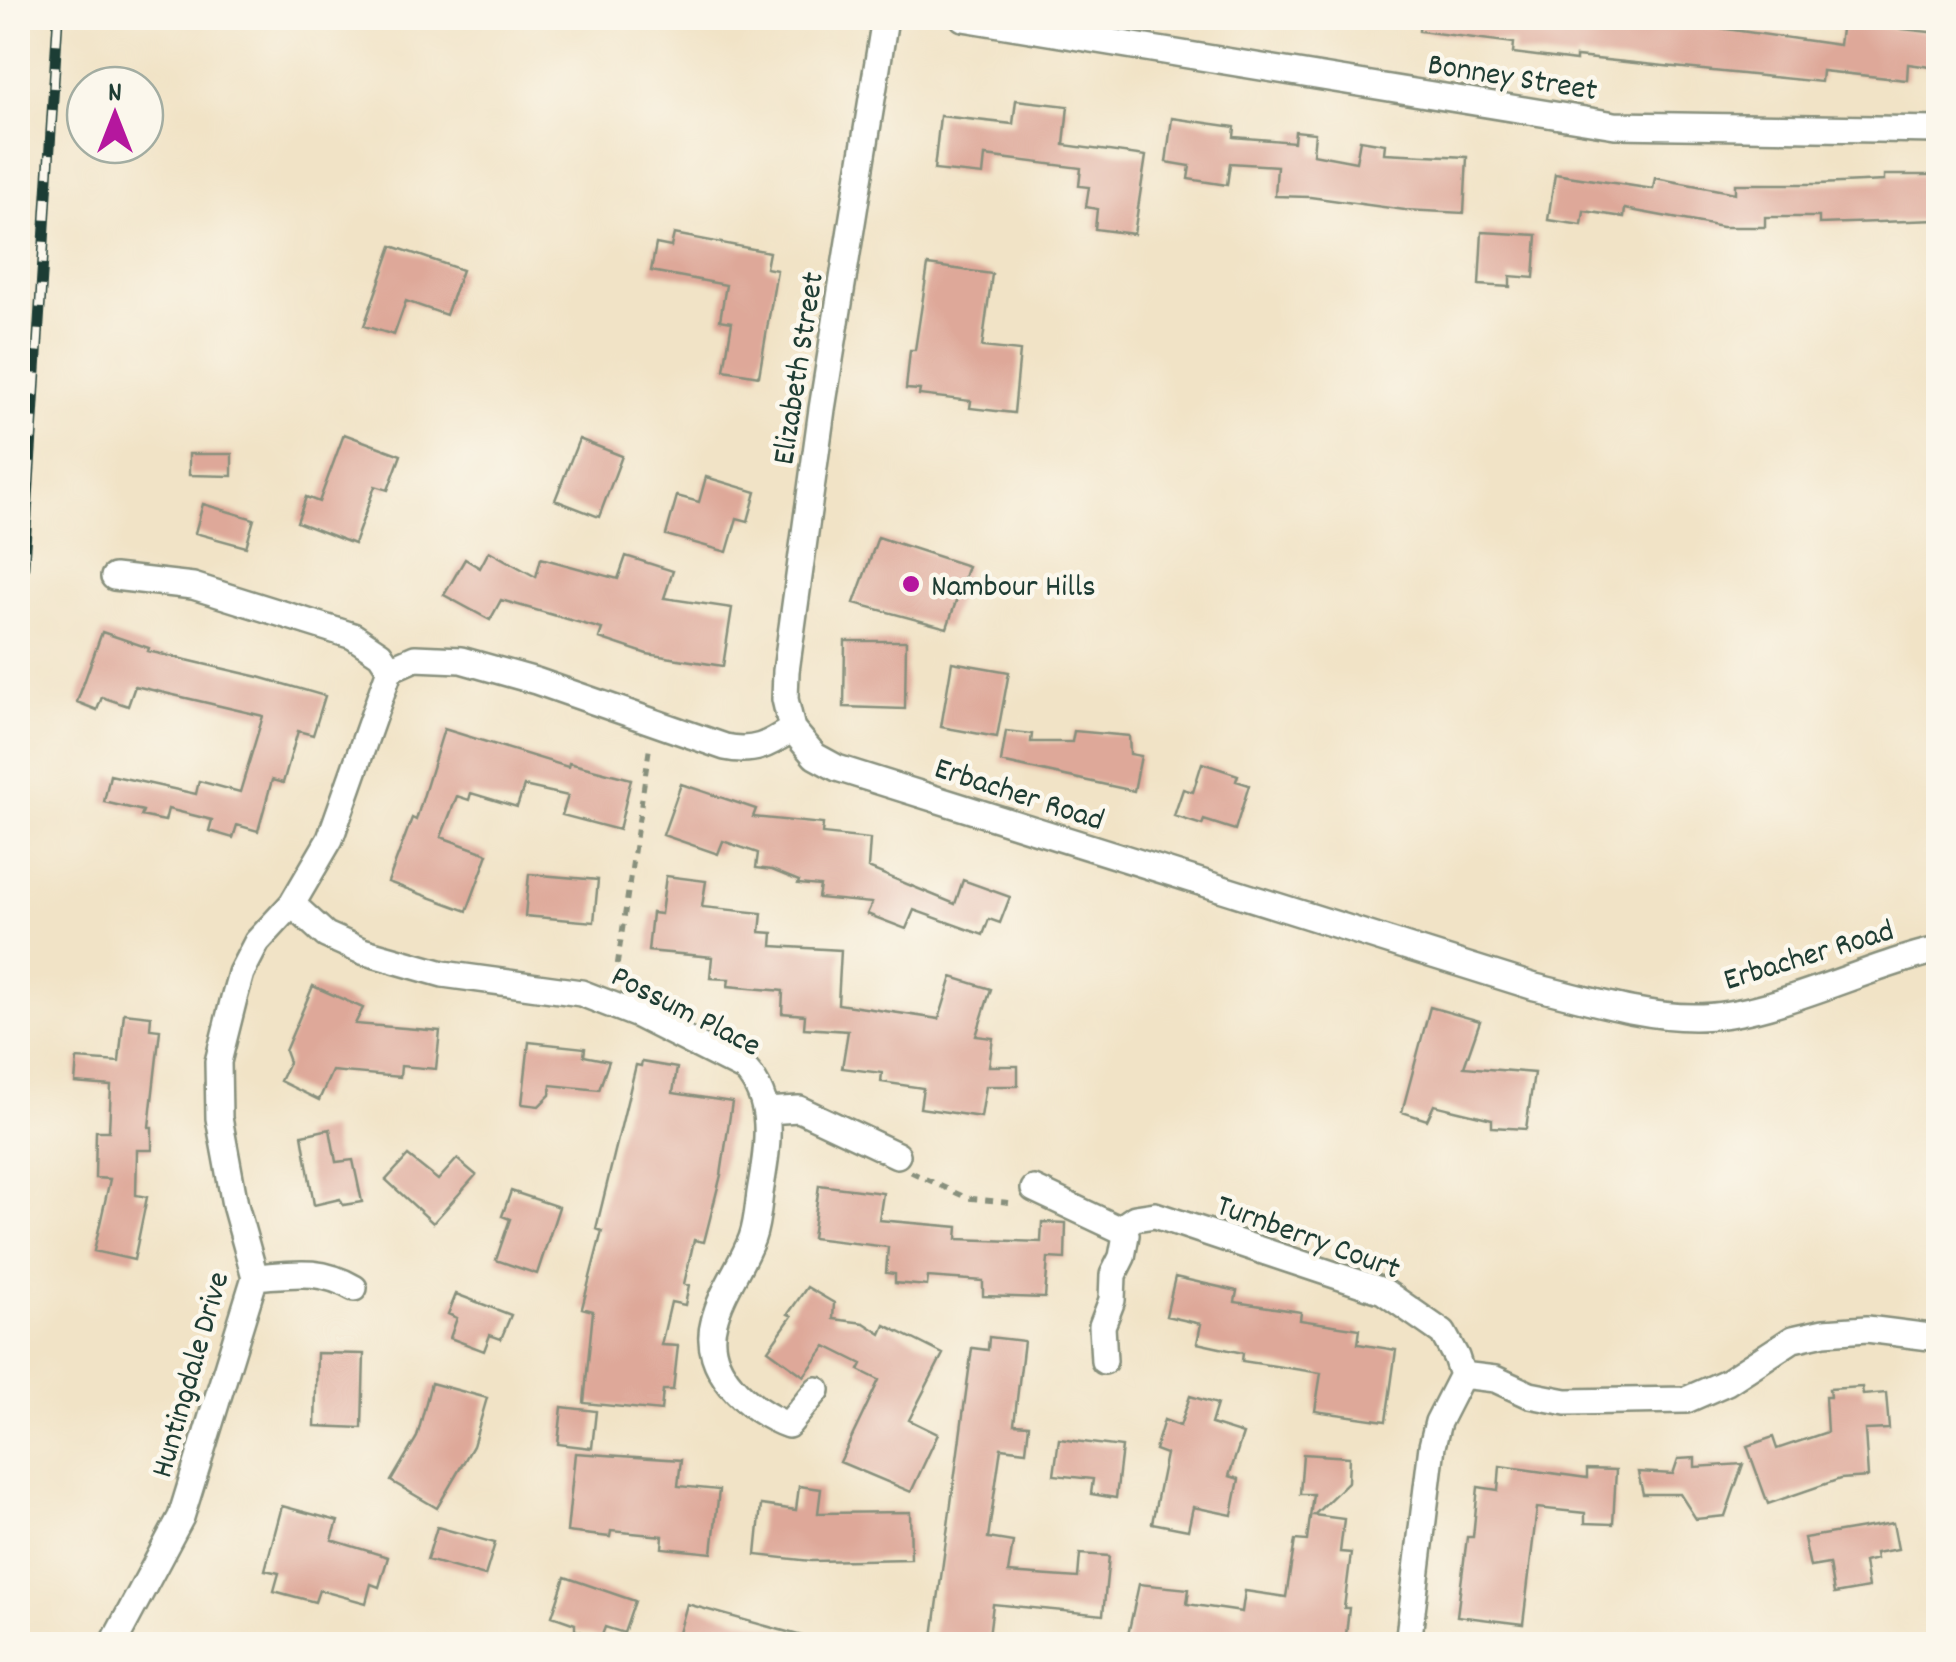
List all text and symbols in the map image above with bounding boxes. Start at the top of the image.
street label: Bonney Street [1424,44,1601,116]
north arrow [65,65,165,165]
text: N [108,75,122,115]
street label: Elizabeth Street [763,269,839,469]
place label: Nambour Hills [931,566,1096,612]
marker: Nambour Hills [900,573,922,595]
street label: Erbacher Road [928,748,1109,846]
street label: Erbacher Road [1719,910,1900,1005]
street label: Possum Place [602,956,768,1071]
street label: Turnberry Court [1209,1185,1406,1294]
street label: Huntingdale Drive [141,1267,244,1484]

